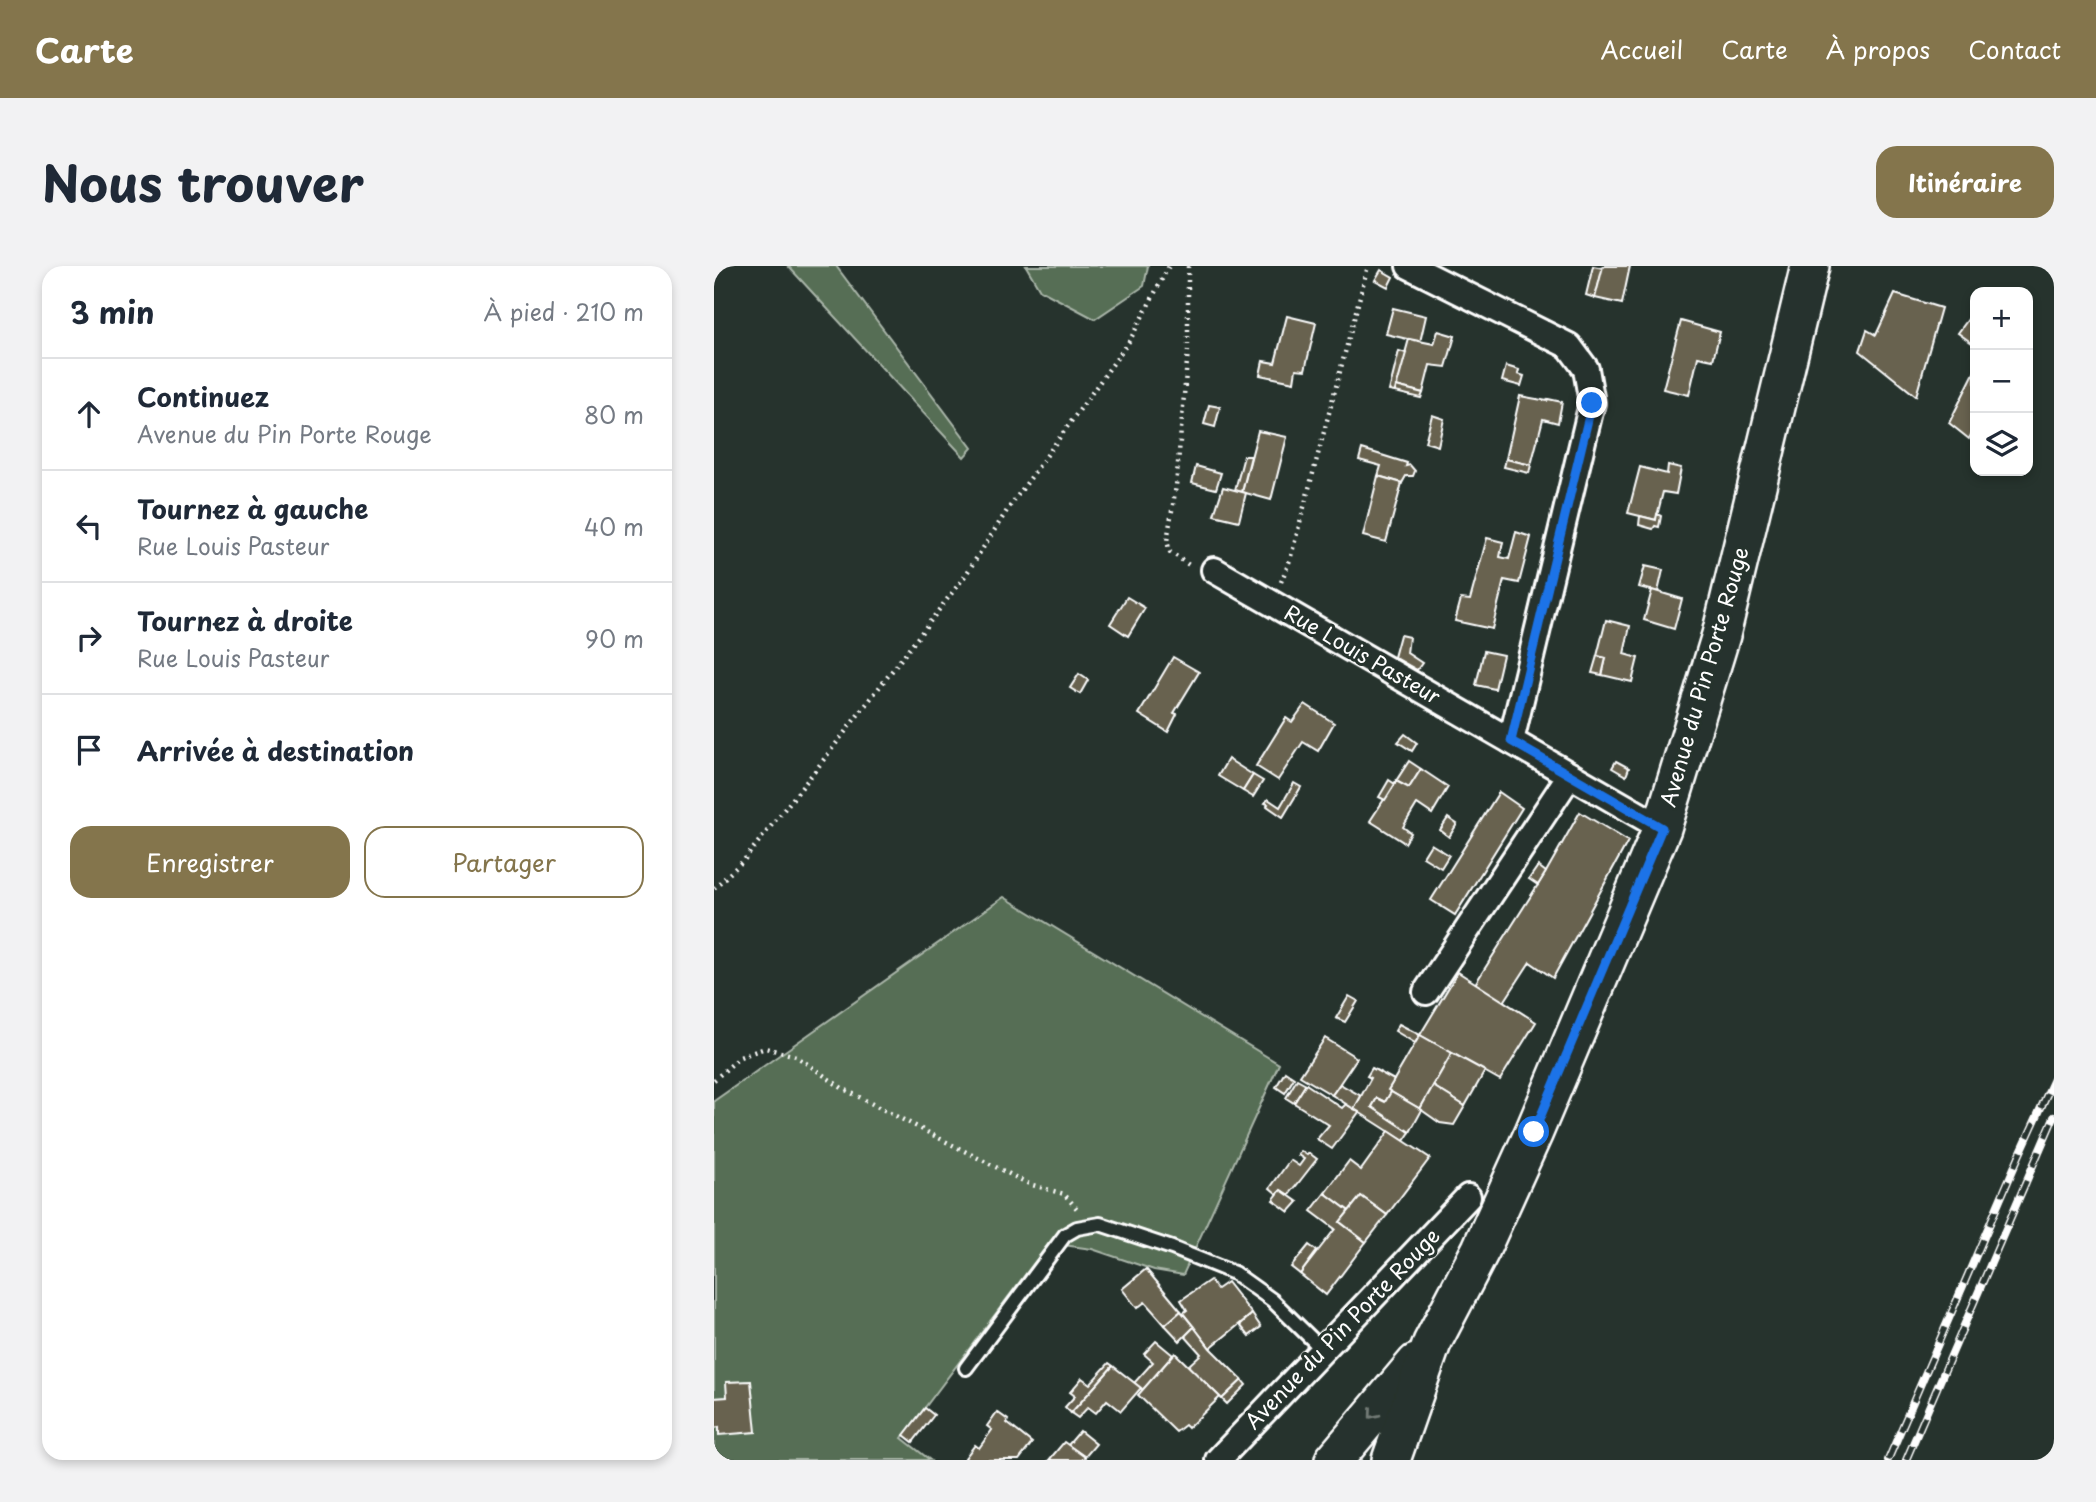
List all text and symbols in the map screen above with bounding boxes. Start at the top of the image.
text: Carte [35,24,134,74]
text: Accueil [1600,31,1683,67]
text: Carte [1721,31,1788,67]
text: À propos [1826,31,1930,67]
text: Contact [1968,31,2061,67]
text: Nous trouver [42,145,364,219]
button: Itinéraire [1876,146,2054,218]
map controls [1970,287,2033,476]
button: + [1970,287,2033,350]
text: 3 min [70,289,155,334]
text: À pied · 210 m [483,294,644,329]
button: − [1970,350,2033,413]
text: Continuez [137,377,269,416]
route end [1576,387,1607,418]
icon: ahead [70,395,108,433]
text: 80 m [584,397,644,432]
button: layers [1970,413,2033,476]
text: Avenue du Pin Porte Rouge [137,416,432,451]
text: Tournez à gauche [137,489,368,528]
icon: left [70,507,108,545]
text: 40 m [584,509,644,544]
text: Rue Louis Pasteur [137,528,329,563]
street label: Avenue du Pin Porte Rouge [1651,543,1756,810]
street label: Rue Louis Pasteur [1279,595,1447,711]
text: Tournez à droite [137,601,353,640]
icon: right [70,619,108,657]
text: 90 m [585,621,644,656]
text: Rue Louis Pasteur [137,640,329,675]
icon: arrive [70,731,108,769]
text: Arrivée à destination [137,731,414,770]
button: Enregistrer [70,826,350,898]
button: Partager [364,826,644,898]
route start [1518,1116,1549,1147]
street label: Avenue du Pin Porte Rouge [1237,1220,1447,1436]
one-way arrow [1369,1406,1381,1419]

